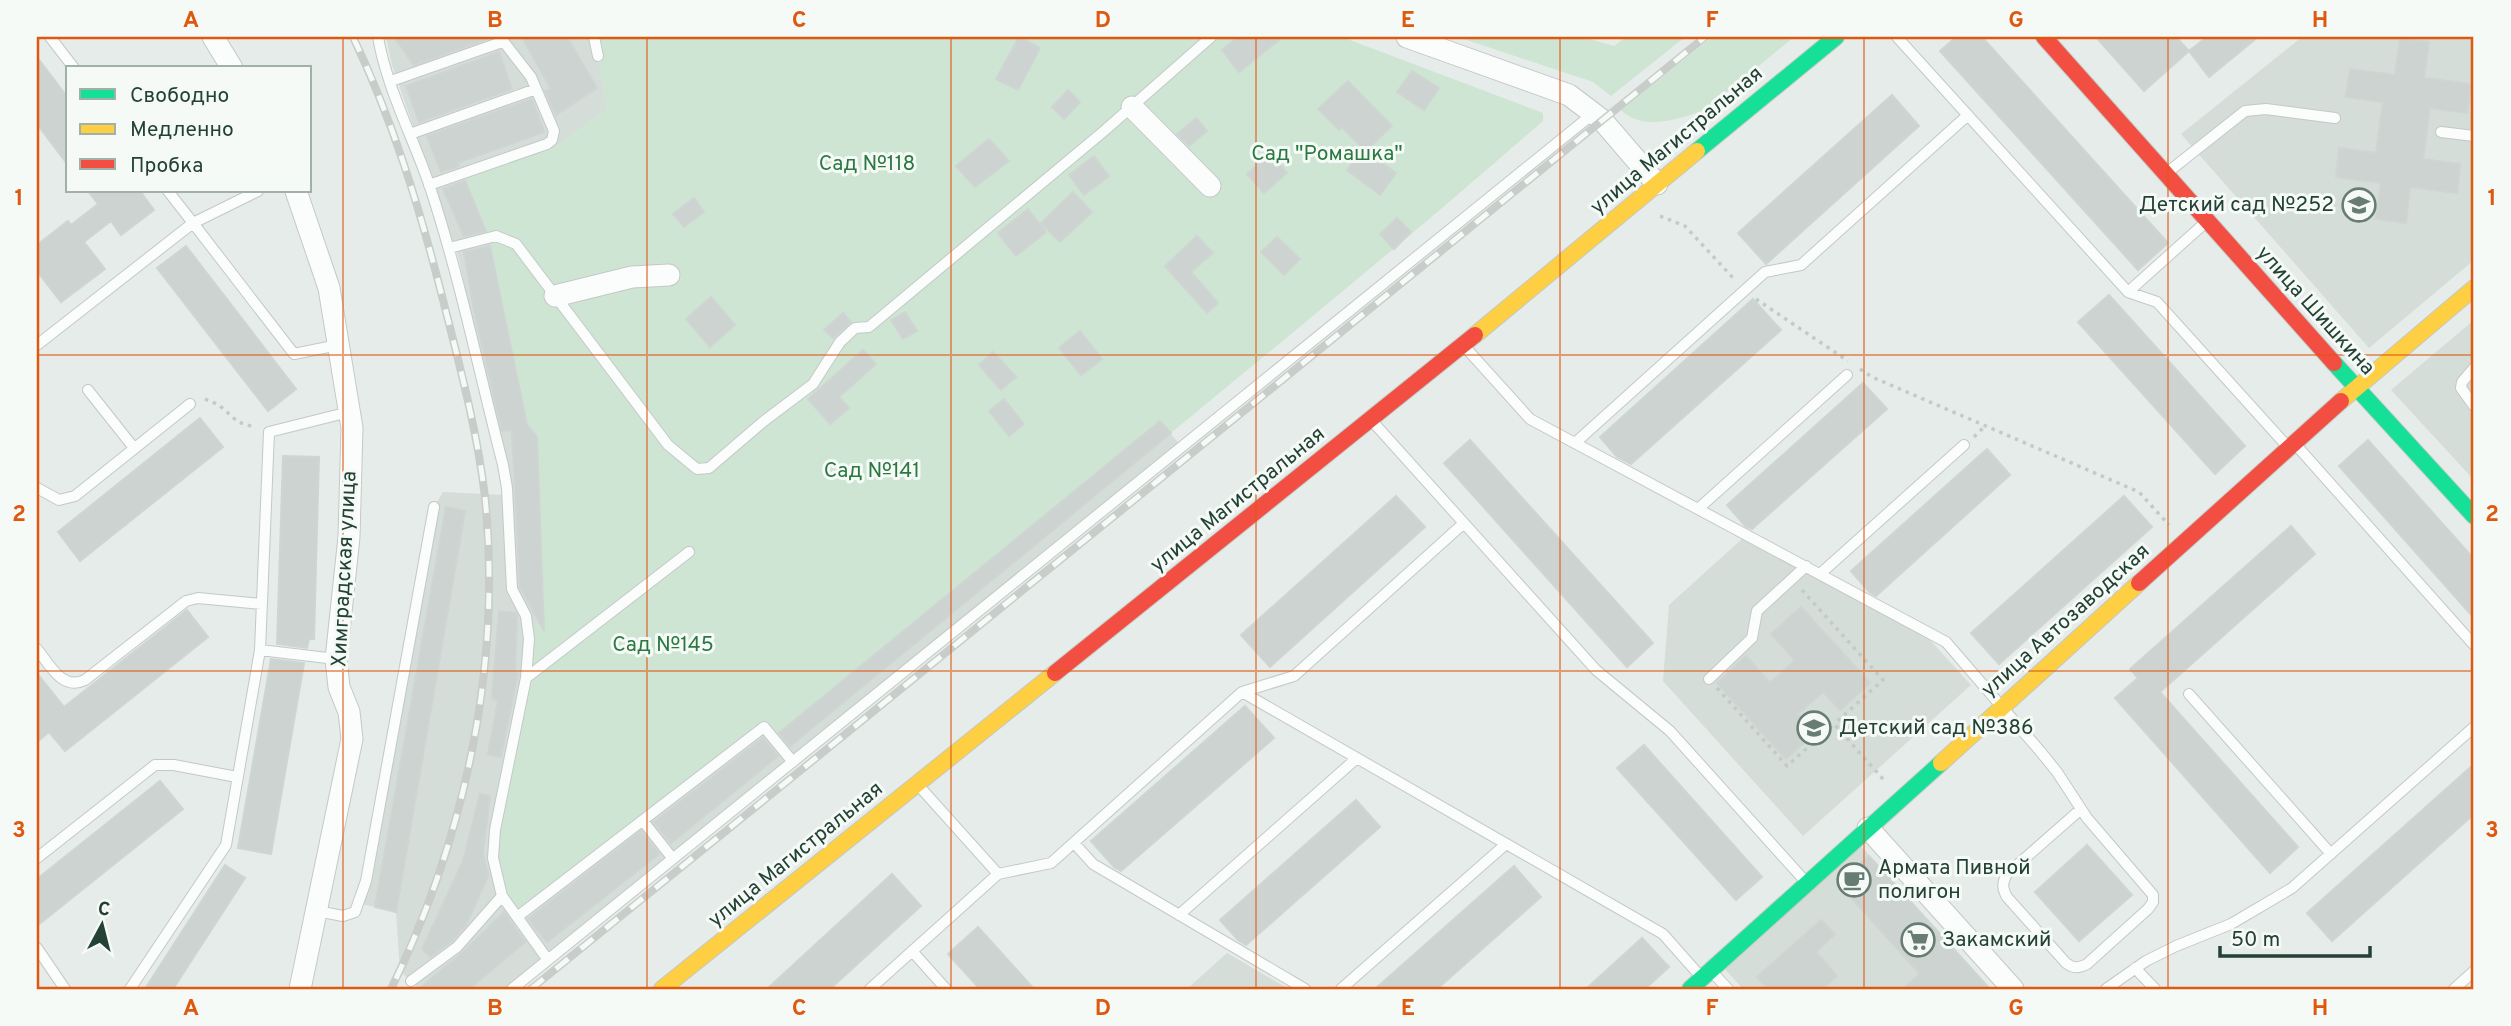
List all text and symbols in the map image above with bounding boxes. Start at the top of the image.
text: A [183,7,199,36]
text: B [487,7,503,36]
text: C [792,7,806,36]
text: D [1095,7,1111,36]
text: E [1401,7,1415,36]
text: F [1705,7,1719,36]
text: G [2008,7,2024,36]
text: H [2312,7,2328,36]
street label: улица Магистральная [1585,61,1769,221]
legend [66,66,312,192]
text: Свободно [130,83,229,110]
text: Медленно [130,117,234,144]
park label: Сад "Ромашка" [1251,141,1403,168]
park label: Сад №118 [819,151,915,178]
text: Пробка [130,153,203,180]
text: 1 [14,185,24,214]
text: 1 [2487,185,2497,214]
school or university icon: Детский сад №252 [2340,186,2378,224]
place label: Детский сад №252 [2139,192,2334,219]
street label: улица Шишкина [2250,241,2380,381]
street label: улица Магистральная [1145,421,1331,579]
park label: Сад №141 [824,458,920,485]
street label: Химградская улица [326,470,364,668]
text: 2 [12,501,26,530]
text: 2 [2485,501,2499,530]
street label: улица Автозаводская [1976,538,2156,704]
park label: Сад №145 [612,632,714,659]
school or university icon: Детский сад №386 [1795,709,1833,747]
place label: Детский сад №386 [1839,715,2034,742]
street label: улица Магистральная [703,776,889,934]
text: 3 [12,817,26,846]
text: 3 [2485,817,2499,846]
place label: Армата Пивной полигон [1878,855,2031,906]
cafe icon: Армата Пивной полигон [1835,861,1873,899]
north arrow [66,890,136,960]
text: С [96,897,111,923]
scale bar [2220,914,2371,958]
supermarket icon: Закамский [1899,921,1937,959]
place label: Закамский [1942,927,2051,954]
text: 50 m [2231,927,2280,954]
text: A [183,995,199,1024]
text: B [487,995,503,1024]
text: C [792,995,806,1024]
text: D [1095,995,1111,1024]
text: E [1401,995,1415,1024]
text: F [1705,995,1719,1024]
text: G [2008,995,2024,1024]
text: H [2312,995,2328,1024]

